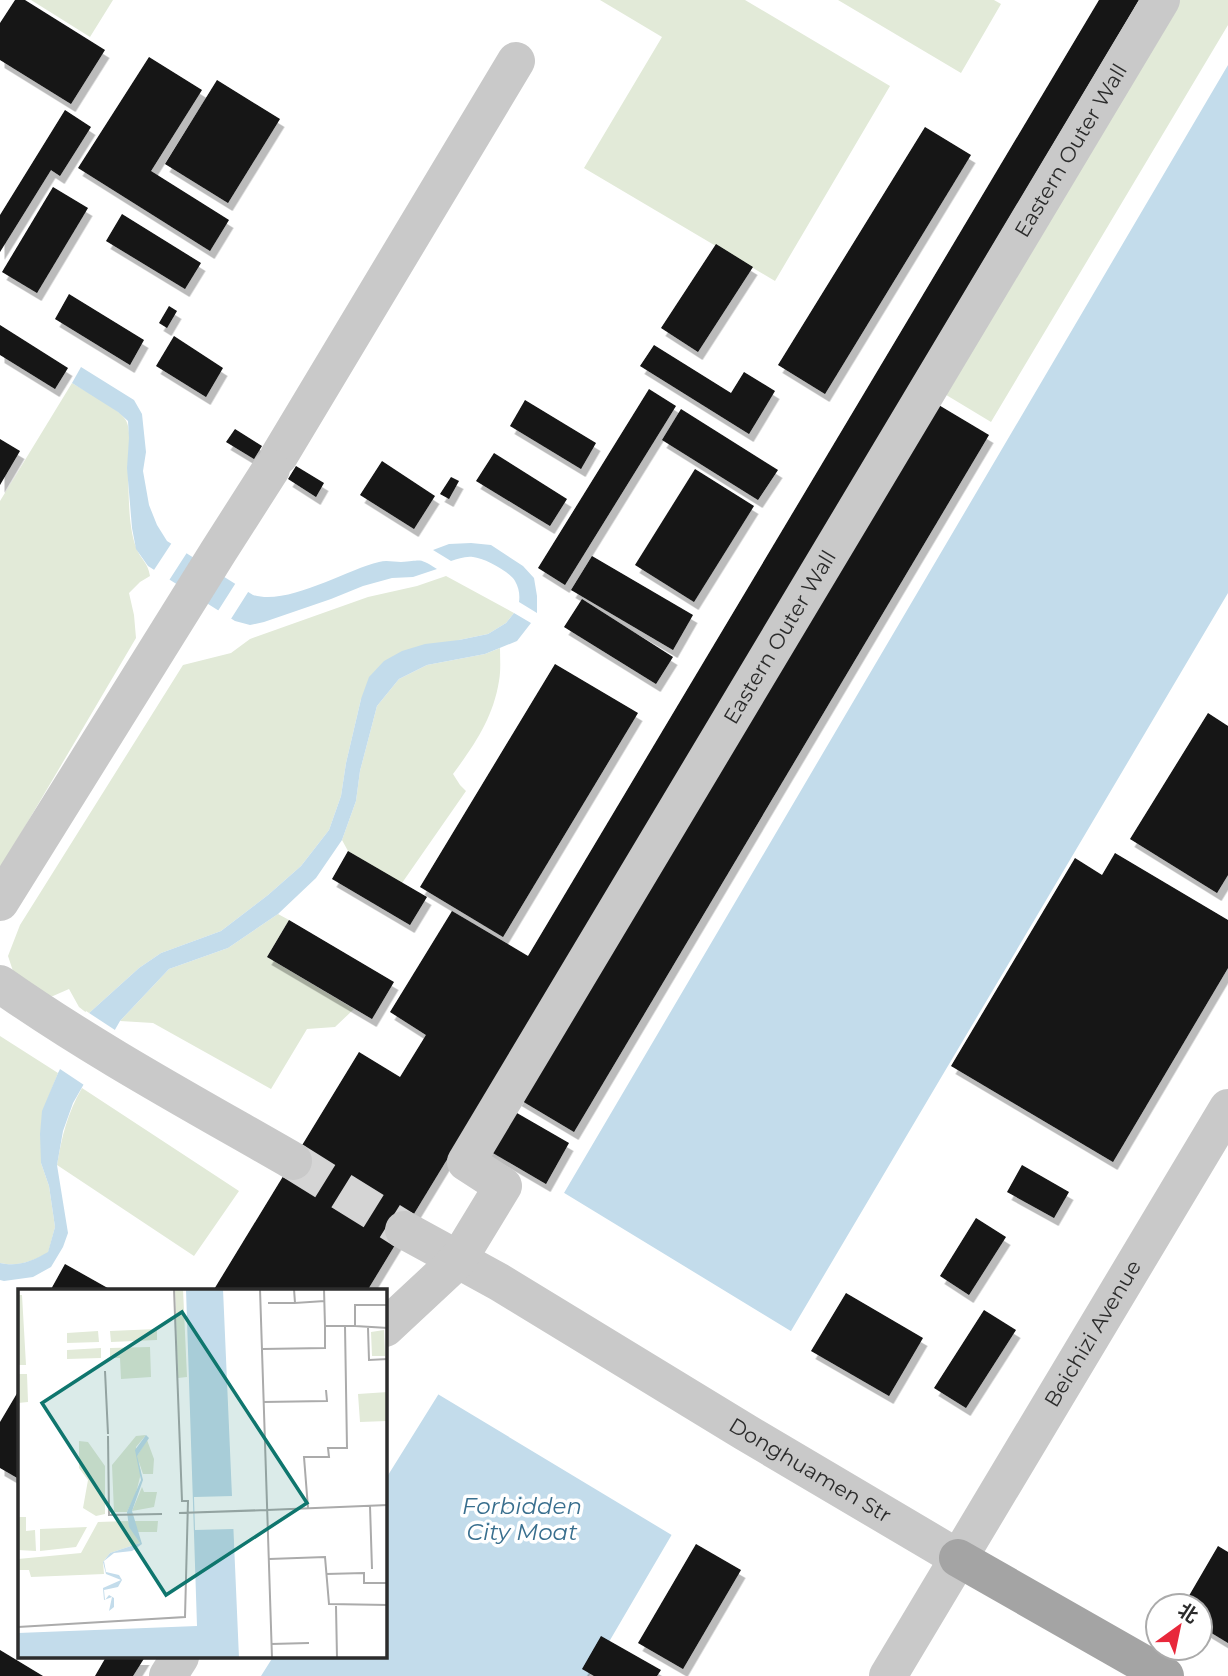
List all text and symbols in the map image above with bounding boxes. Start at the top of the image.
street label: Eastern Outer Wall [1009,59,1132,242]
street label: Eastern Outer Wall [718,546,841,728]
street label: Beichizi Avenue [1039,1255,1146,1411]
inset map [18,1289,387,1658]
street label: Donghuamen Str [725,1412,896,1528]
water label: Forbidden City Moat [462,1492,582,1546]
north arrow [1144,1592,1214,1662]
text: 北 [1174,1598,1202,1628]

